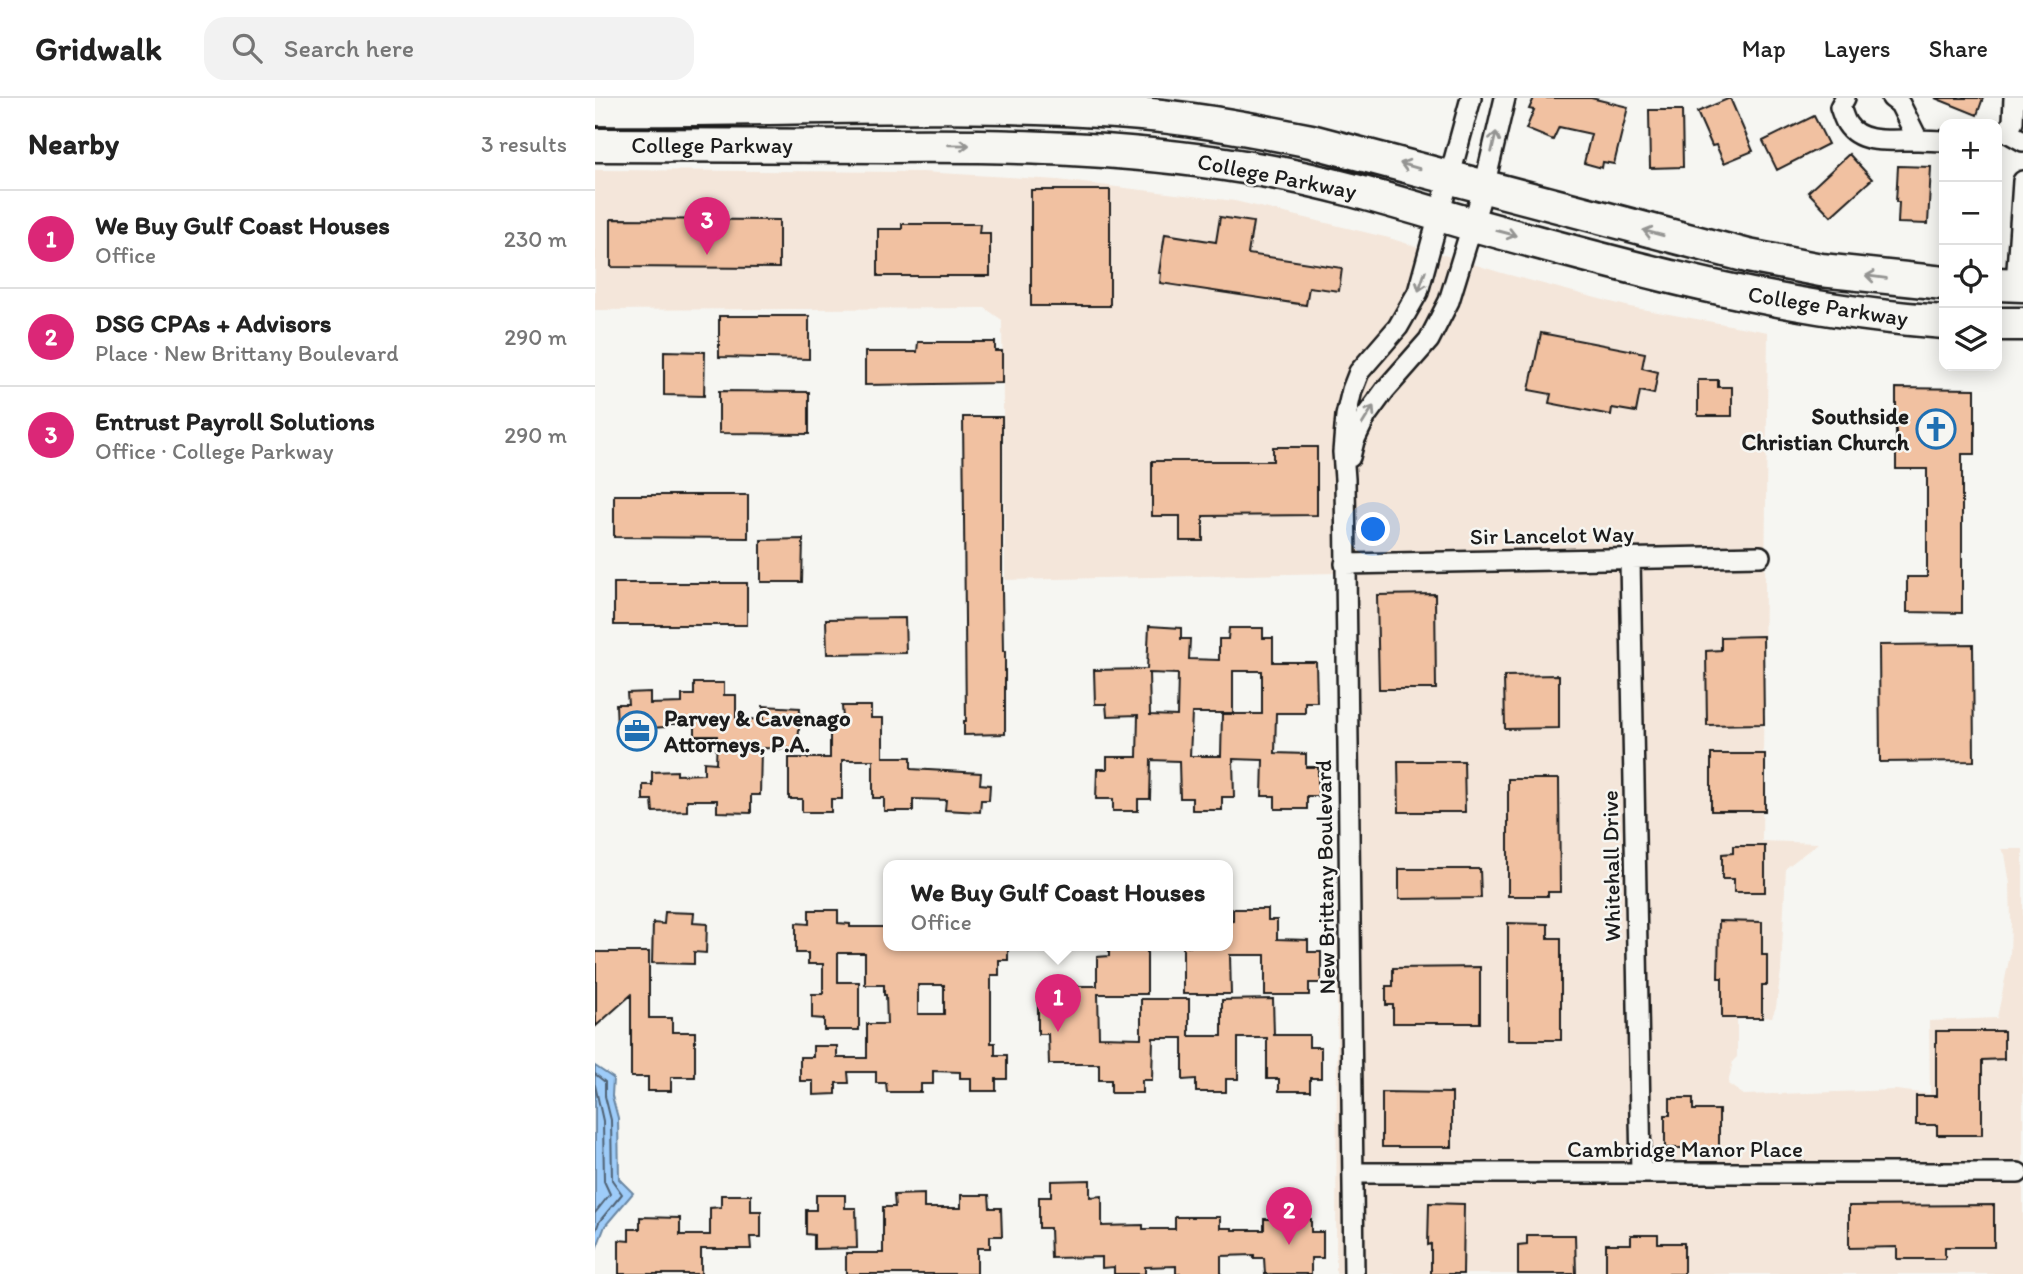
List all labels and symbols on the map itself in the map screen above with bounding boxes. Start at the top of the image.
street label: College Parkway [631,131,793,159]
one-way arrow [1488,131,1501,154]
one-way arrow [947,139,970,152]
street label: College Parkway [1195,147,1359,205]
one-way arrow [1399,159,1421,172]
pin: 3 [684,197,730,255]
one-way arrow [1643,226,1665,239]
one-way arrow [1494,227,1517,240]
one-way arrow [1415,270,1428,292]
one-way arrow [1865,270,1888,283]
street label: College Parkway [1746,280,1910,332]
place label: Southside Christian Church [1741,402,1910,456]
one-way arrow [1361,405,1375,425]
church icon: Southside Christian Church [1915,408,1957,450]
your location [1356,512,1390,546]
street label: Sir Lancelot Way [1470,520,1634,550]
place label: Parvey & Cavenago Attorneys, P.A. [663,704,851,758]
office icon: Parvey & Cavenago Attorneys, P.A. [616,710,658,752]
street label: New Brittany Boulevard [1309,759,1341,995]
street label: Whitehall Drive [1596,790,1626,942]
pin: 1 [1035,974,1081,1032]
street label: Cambridge Manor Place [1567,1135,1803,1163]
pin: 2 [1266,1187,1312,1245]

